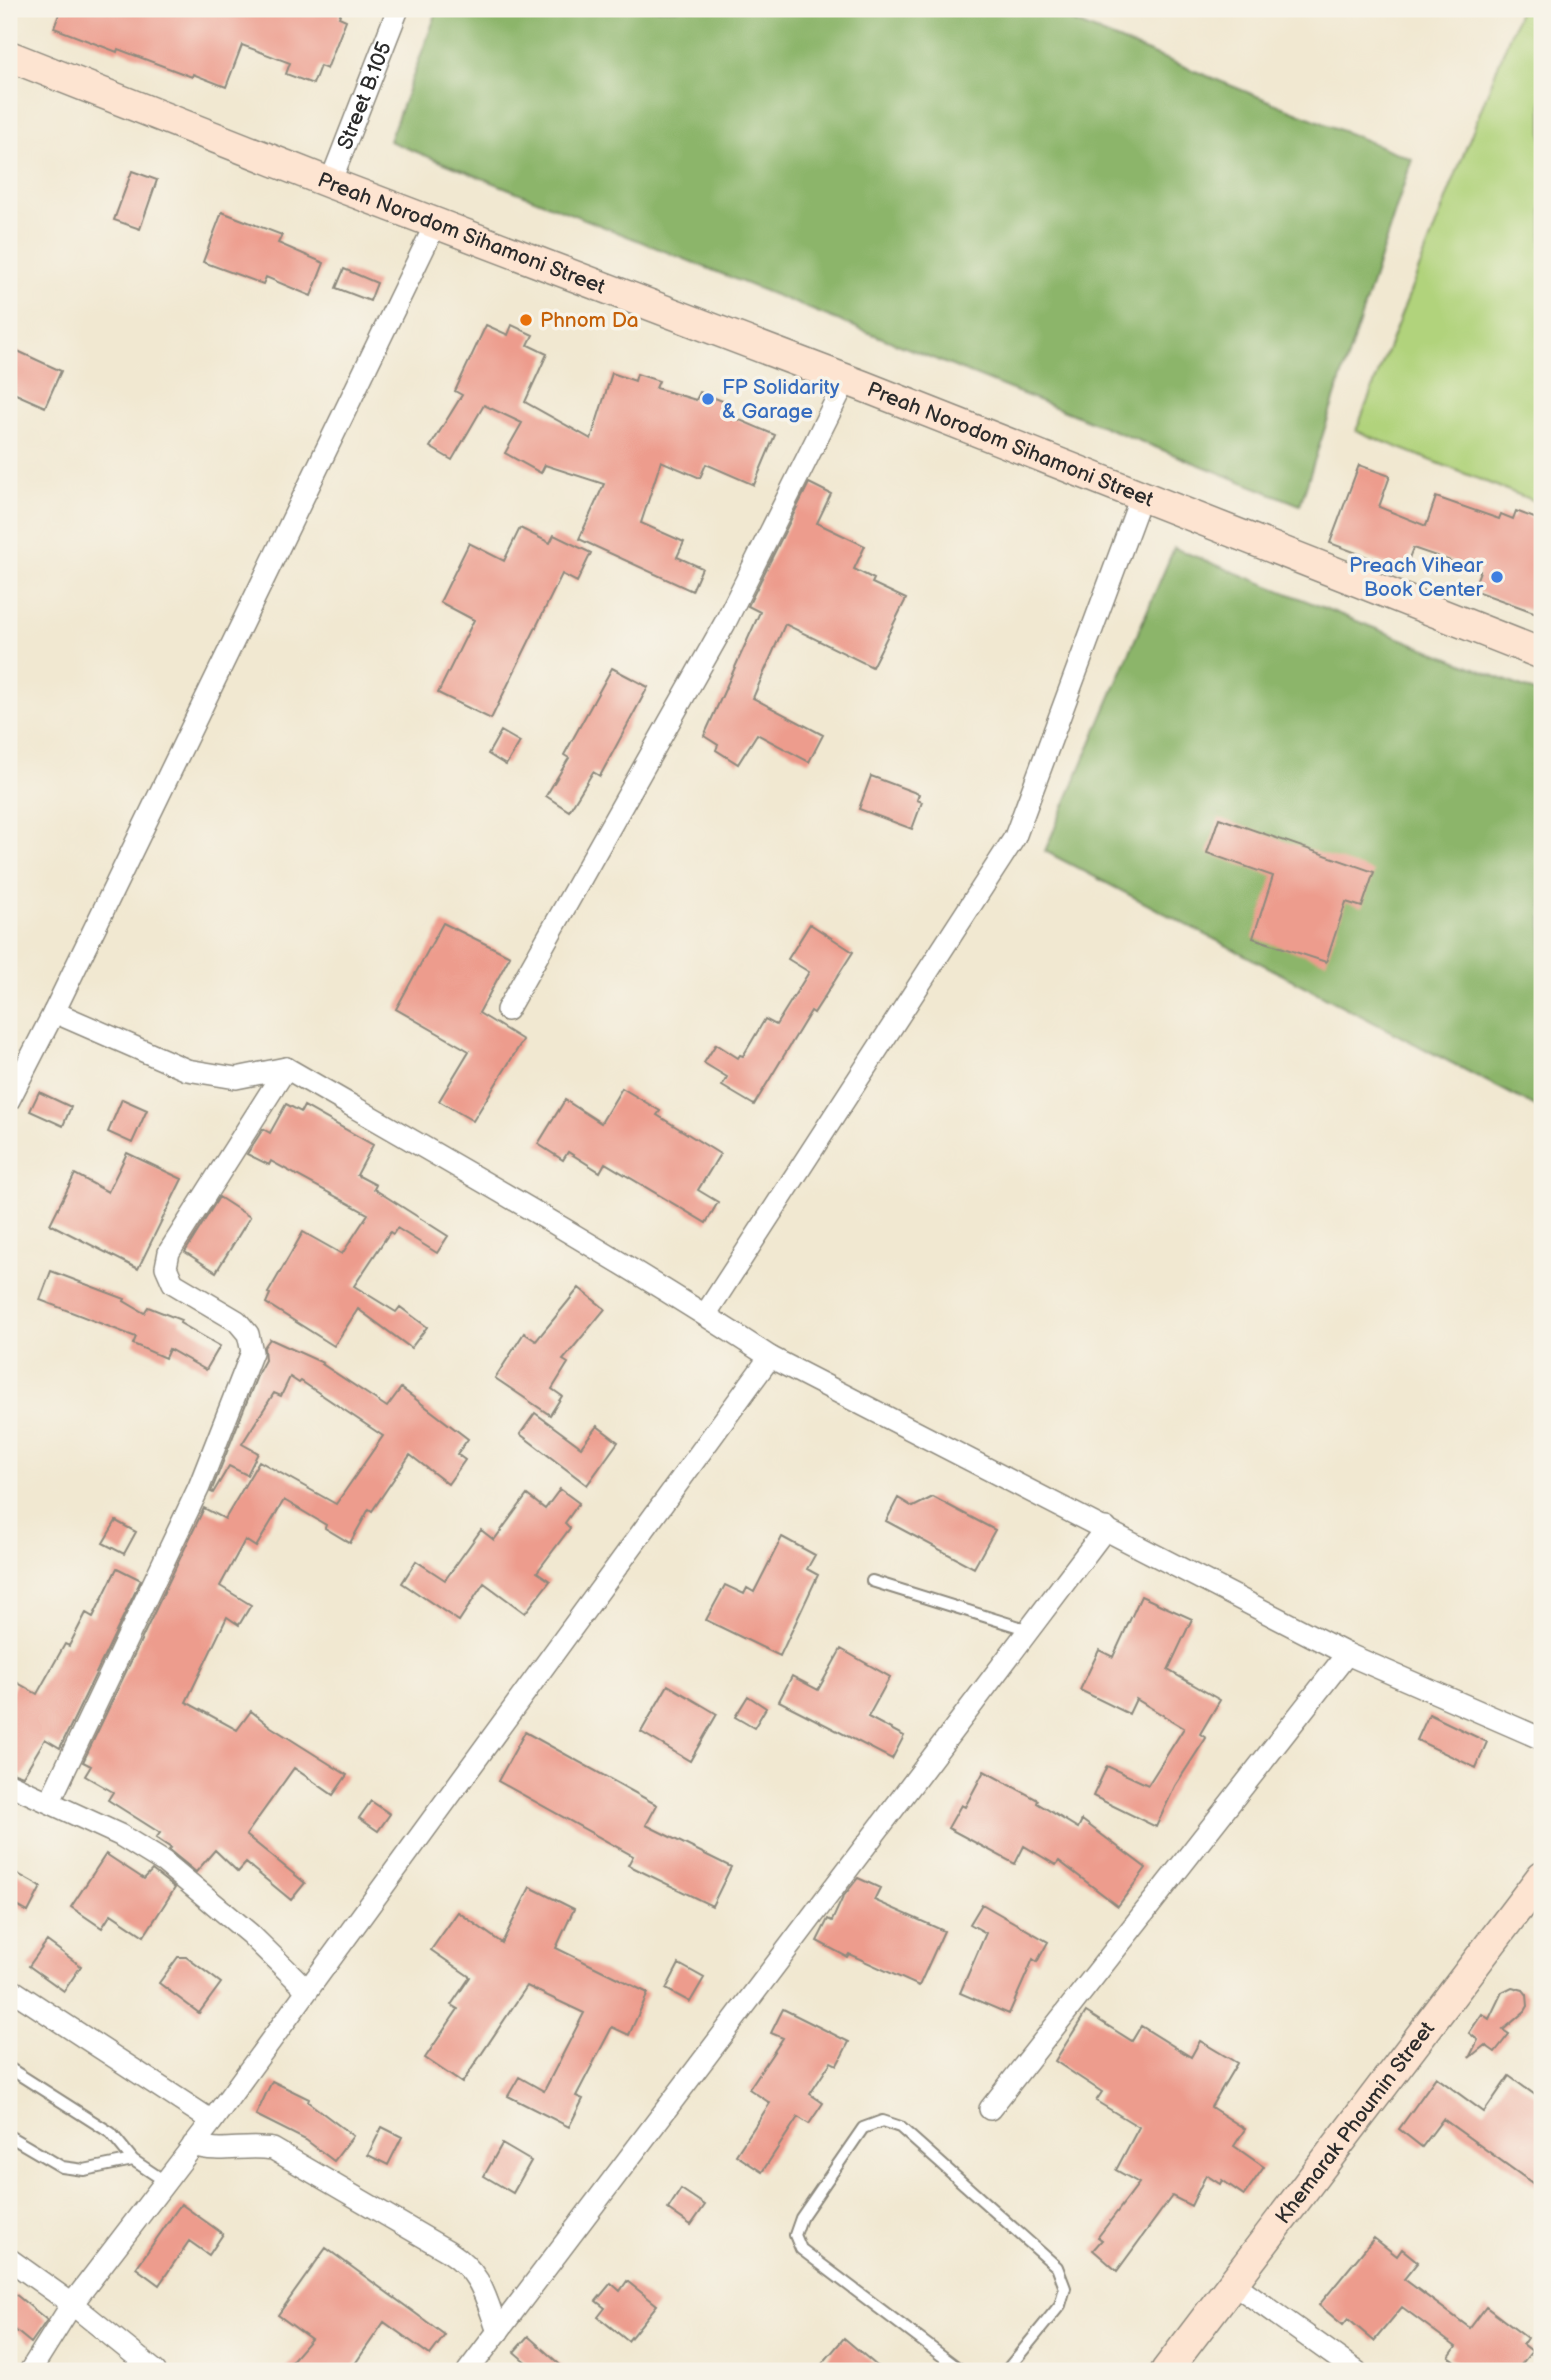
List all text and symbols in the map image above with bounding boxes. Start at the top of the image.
street label: Street B.105 [332,38,397,153]
street label: Preah Norodom Sihamoni Street [314,167,609,300]
place label: Phnom Da [540,308,639,333]
marker: Phnom Da [518,312,534,328]
place label: FP Solidarity & Garage [722,375,840,424]
street label: Preah Norodom Sihamoni Street [863,377,1157,513]
marker: FP Solidarity & Garage [700,391,716,407]
place label: Preach Vihear Book Center [1349,553,1483,602]
marker: Preach Vihear Book Center [1489,569,1505,585]
street label: Khemarak Phoumin Street [1270,2016,1440,2229]

